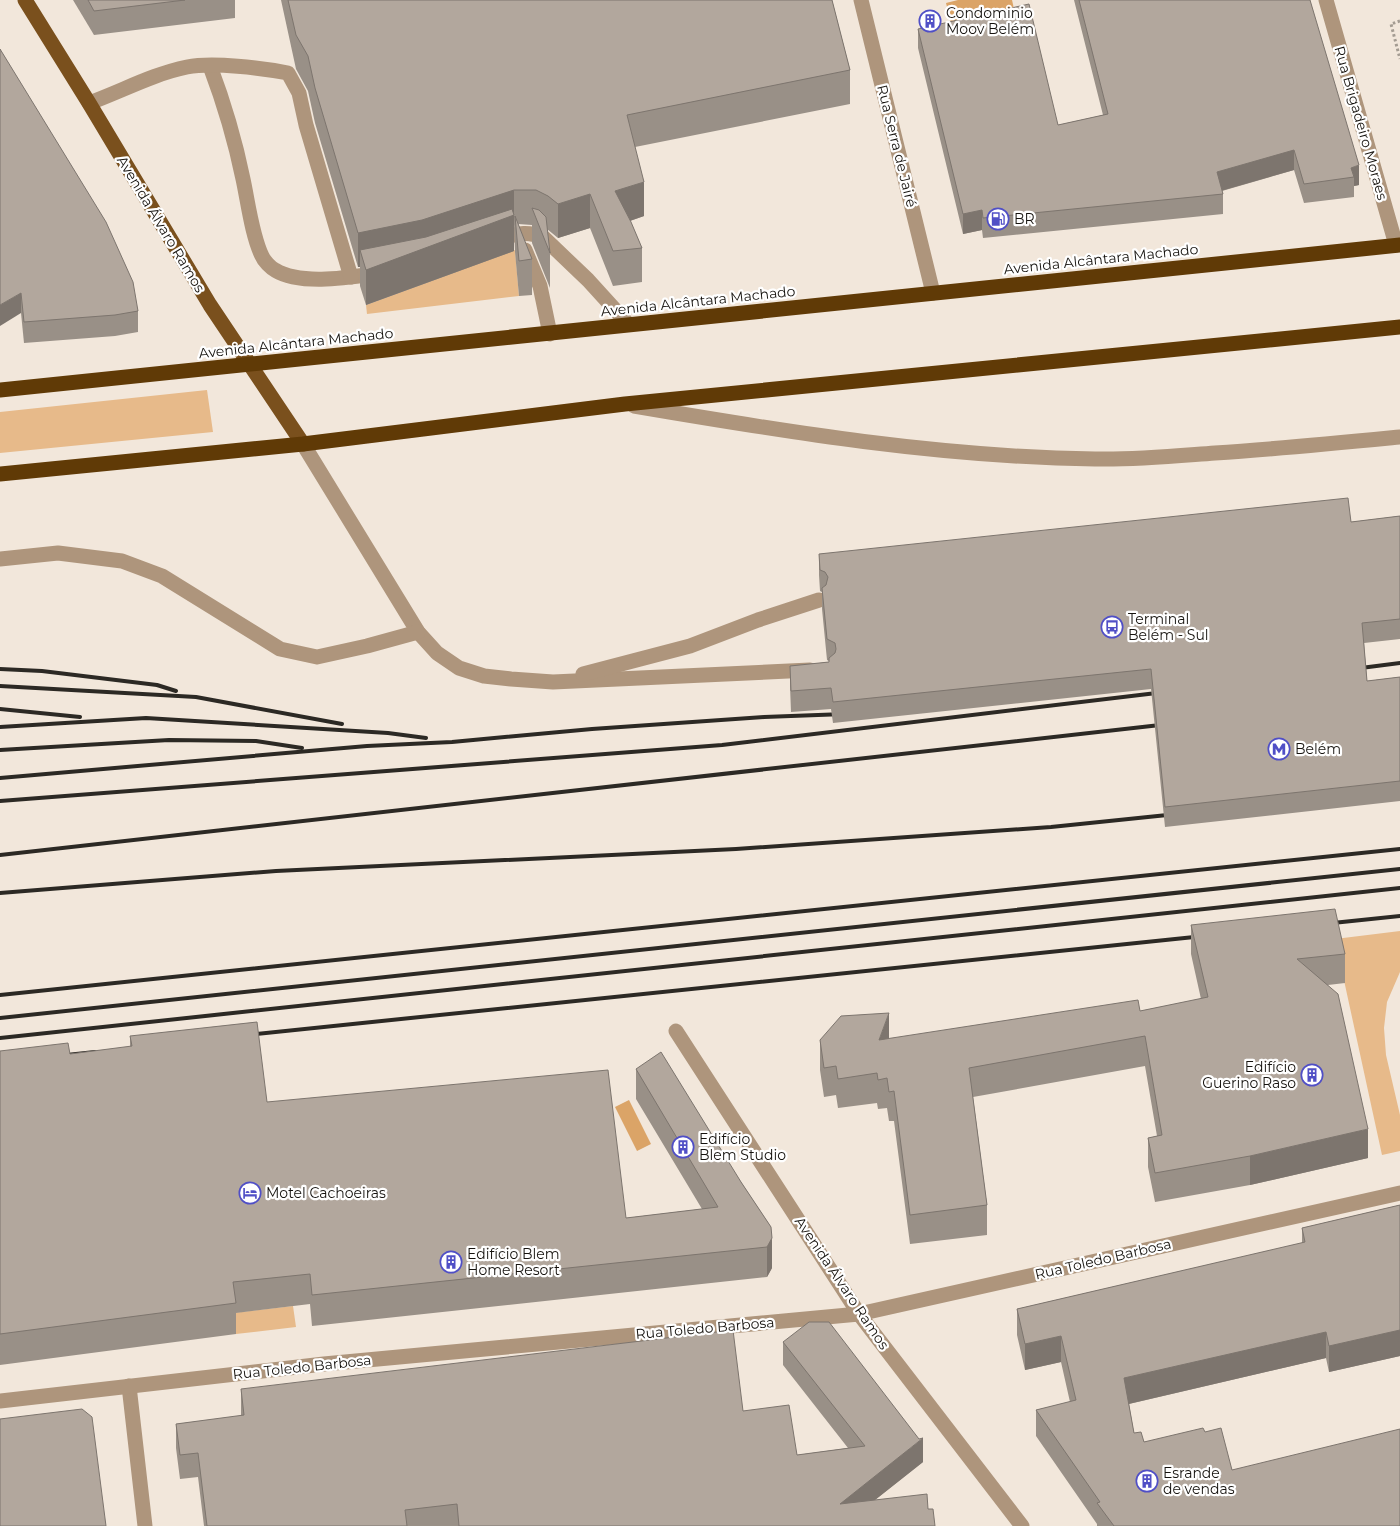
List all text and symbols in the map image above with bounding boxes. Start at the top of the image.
place label: Condominio Moov Belém [946,4,1034,38]
building icon: Condominio Moov Belém [918,9,942,33]
street label: Rua Brigadeiro Moraes [1330,44,1392,202]
street label: Rua Serra de Jairé [873,83,921,209]
street label: Avenida Álvaro Ramos [113,152,209,296]
fuel station icon: BR [986,207,1010,231]
place label: BR [1014,210,1035,228]
street label: Avenida Alcântara Machado [1003,240,1199,278]
street label: Avenida Alcântara Machado [600,282,796,320]
street label: Avenida Alcântara Machado [198,324,394,362]
place label: Terminal Belém - Sul [1128,610,1209,644]
bus stop icon: Terminal Belém - Sul [1100,615,1124,639]
metro station icon: Belém [1267,737,1291,761]
place label: Belém [1295,740,1341,758]
place label: Edifício Guerino Raso [1202,1058,1296,1092]
building icon: Edifício Guerino Raso [1300,1063,1324,1087]
place label: Edifício Blem Studio [699,1130,786,1164]
building icon: Edifício Blem Studio [671,1135,695,1159]
hotel icon: Motel Cachoeiras [238,1181,262,1205]
place label: Motel Cachoeiras [266,1184,386,1202]
street label: Avenida Álvaro Ramos [791,1213,893,1353]
street label: Rua Toledo Barbosa [1033,1235,1173,1283]
place label: Edifício Blem Home Resort [467,1245,560,1279]
building icon: Edifício Blem Home Resort [439,1250,463,1274]
street label: Rua Toledo Barbosa [635,1313,775,1343]
street label: Rua Toledo Barbosa [232,1351,372,1383]
place label: Esrande de vendas [1163,1464,1235,1498]
building icon: Esrande de vendas [1135,1469,1159,1493]

